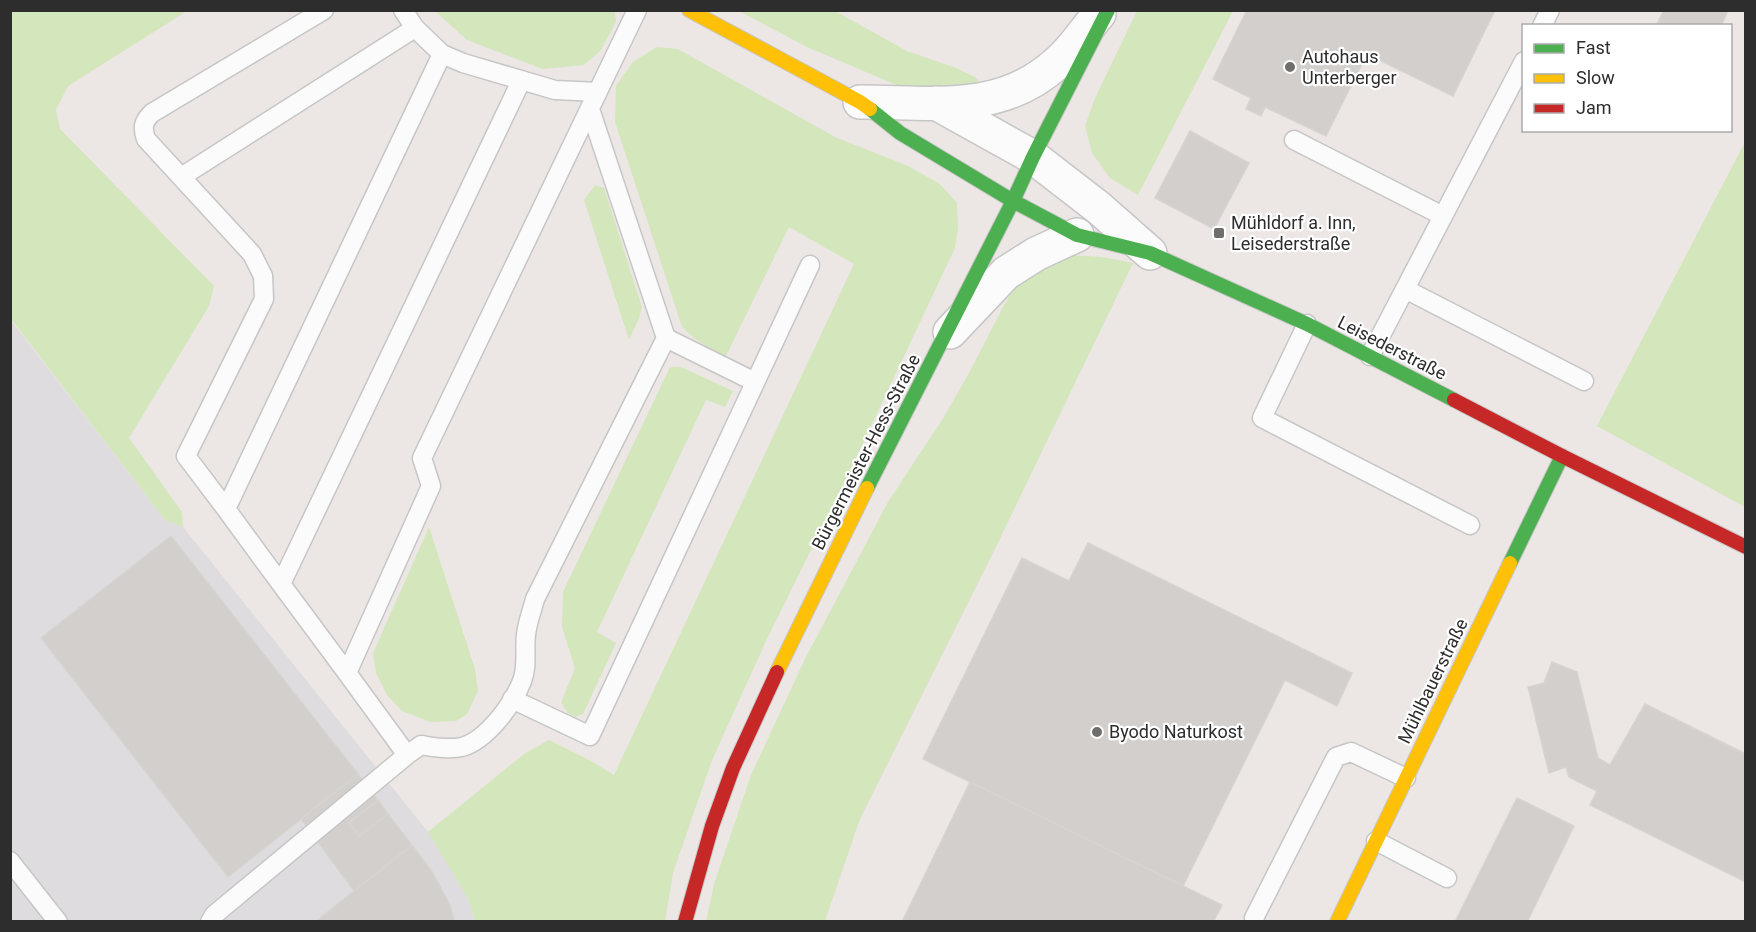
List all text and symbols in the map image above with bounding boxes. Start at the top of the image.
legend [1522,24,1732,132]
text: Fast [1576,37,1611,58]
place label: Autohaus Unterberger [1302,46,1396,88]
marker: Autohaus Unterberger [1283,60,1297,74]
text: Slow [1576,67,1615,88]
text: Jam [1576,97,1612,118]
place label: Mühldorf a. Inn, Leisederstraße [1231,212,1356,254]
marker: Mühldorf a. Inn, Leisederstraße [1212,226,1226,240]
street label: Leisederstraße [1334,311,1450,384]
street label: Bürgermeister-Hess-Straße [807,350,924,553]
street label: Mühlbauerstraße [1393,615,1472,747]
place label: Byodo Naturkost [1109,721,1243,742]
marker: Byodo Naturkost [1090,725,1104,739]

